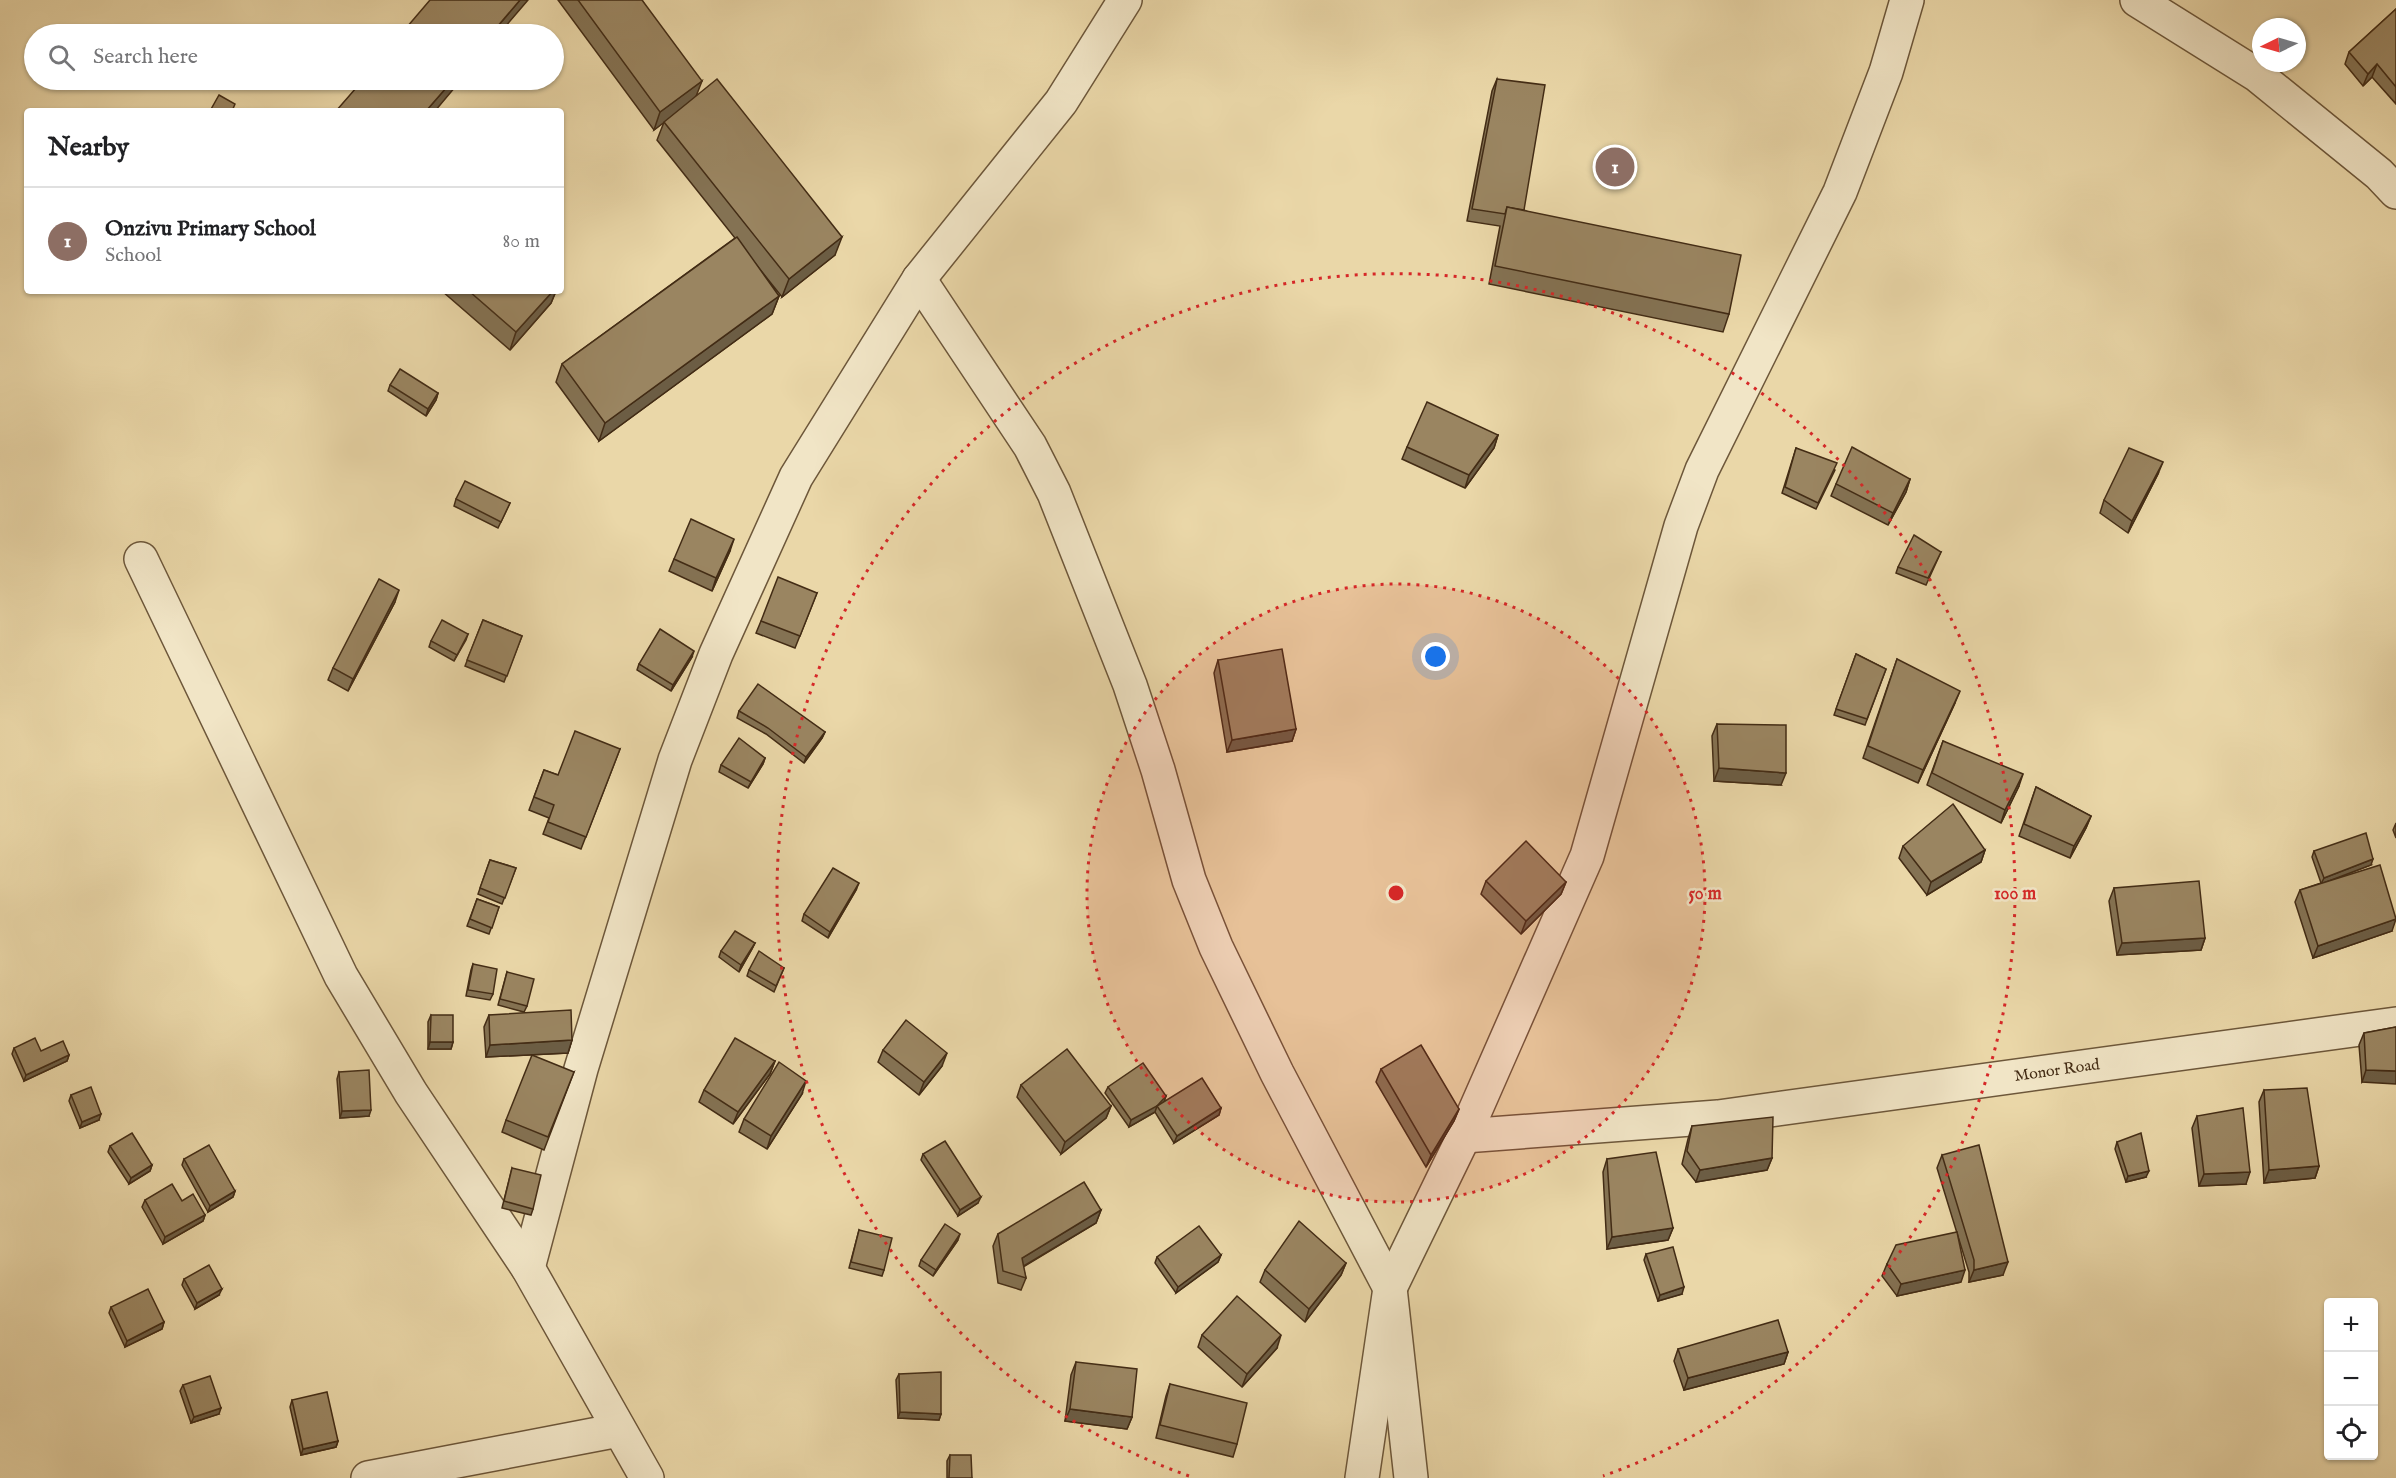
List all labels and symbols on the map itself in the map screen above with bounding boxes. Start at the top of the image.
north arrow [2252,18,2306,72]
pin: 1 [1596,144,1634,190]
your location [1421,642,1450,671]
centre of rings [1386,883,1406,903]
text: 50 m [1688,883,1722,906]
text: 100 m [1994,883,2036,906]
street label: Monor Road [2013,1055,2101,1087]

